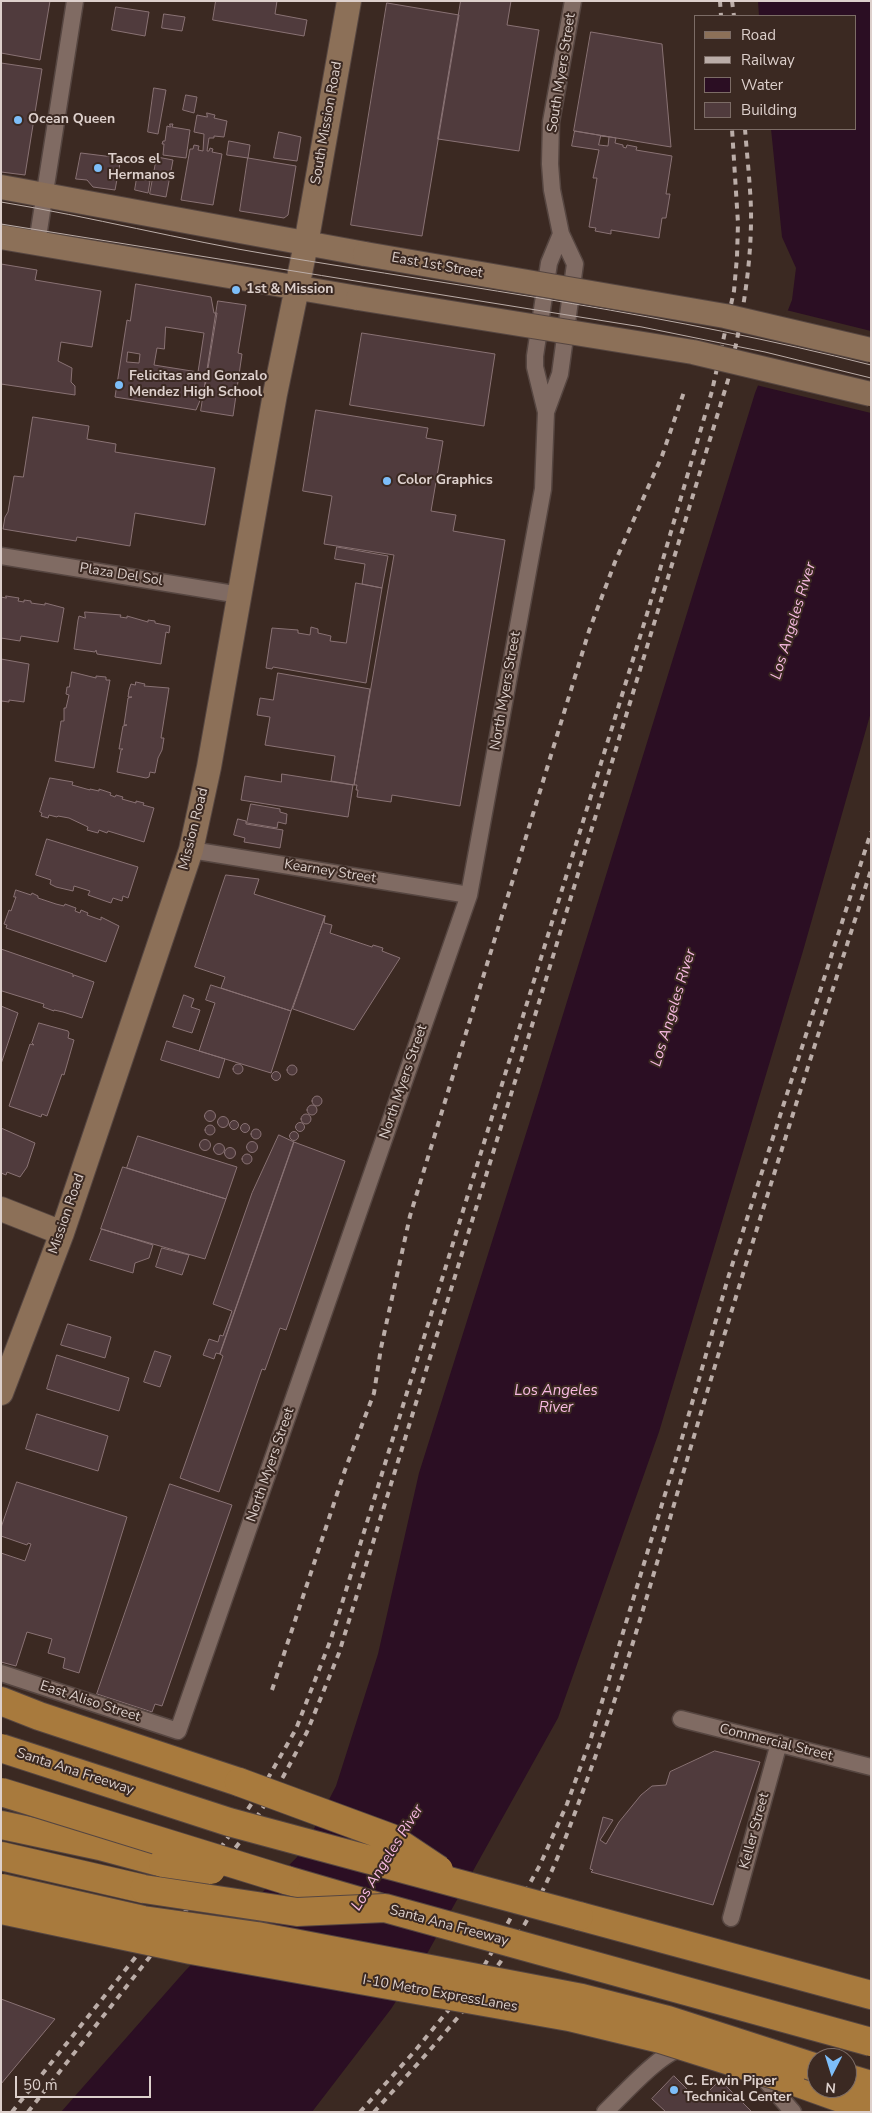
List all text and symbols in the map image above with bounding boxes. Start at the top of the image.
street label: South Myers Street [544,12,580,134]
legend [694,15,857,130]
text: Road [741,25,776,45]
text: Railway [741,50,795,70]
street label: South Mission Road [308,60,346,186]
text: Water [741,75,783,95]
text: Building [741,100,797,120]
place label: Ocean Queen [28,112,115,128]
marker: Ocean Queen [12,114,24,126]
place label: Tacos el Hermanos [108,152,175,184]
marker: Tacos el Hermanos [92,162,104,174]
street label: East 1st Street [390,250,484,282]
place label: 1st & Mission [246,282,333,298]
marker: 1st & Mission [230,284,242,296]
place label: Felicitas and Gonzalo Mendez High School [129,369,267,402]
marker: Felicitas and Gonzalo Mendez High School [113,379,125,391]
place label: Color Graphics [397,473,493,489]
marker: Color Graphics [381,475,393,487]
street label: Plaza Del Sol [78,560,164,590]
water label: Los Angeles River [768,560,820,682]
street label: North Myers Street [487,630,525,752]
street label: Mission Road [176,786,212,872]
street label: Kearney Street [283,856,377,888]
water label: Los Angeles River [648,947,700,1069]
street label: North Myers Street [377,1023,431,1141]
street label: Mission Road [45,1172,89,1256]
water label: Los Angeles River [514,1382,598,1417]
street label: North Myers Street [244,1406,298,1524]
street label: East Aliso Street [38,1678,142,1726]
street label: Commercial Street [718,1721,834,1765]
street label: Santa Ana Freeway [14,1745,136,1799]
street label: Keller Street [737,1791,773,1871]
water label: Los Angeles River [348,1802,428,1914]
street label: Santa Ana Freeway [388,1902,510,1950]
street label: I-10 Metro ExpressLanes [361,1972,519,2016]
north arrow [807,2048,857,2098]
scale bar [18,2066,154,2098]
place label: C. Erwin Piper Technical Center [684,2074,791,2106]
text: 50 m [23,2075,58,2095]
text: N [825,2078,837,2097]
marker: C. Erwin Piper Technical Center [668,2084,680,2096]

